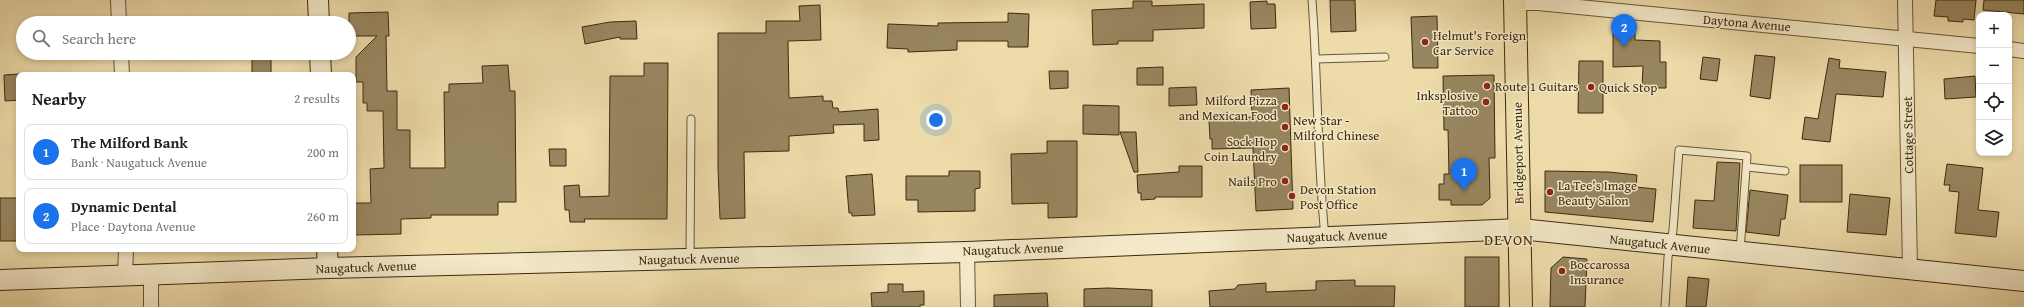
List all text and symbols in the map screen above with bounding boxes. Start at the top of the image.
street label: Daytona Avenue [1702,10,1792,36]
map controls [1976,12,2012,156]
button: + [1976,12,2012,48]
pin: 2 [1611,14,1637,47]
search box [16,16,356,60]
place label: Helmut's Foreign Car Service [1433,26,1527,60]
icon: search [30,27,52,49]
text: Search here [62,28,136,49]
marker: Helmut's Foreign Car Service [1420,37,1430,47]
button: − [1976,48,2012,84]
place label: Route 1 Guitars [1495,77,1578,96]
place label: Quick Stop [1599,78,1657,97]
marker: Route 1 Guitars [1482,81,1492,91]
marker: Quick Stop [1586,82,1596,92]
button: locate [1976,84,2012,120]
text: Nearby [32,86,86,111]
place label: Inksplosive Tattoo [1417,86,1478,120]
text: 2 results [294,89,340,108]
place label: Milford Pizza and Mexican Food [1179,91,1278,125]
street label: Cottage Street [1898,96,1918,174]
marker: Inksplosive Tattoo [1481,97,1491,107]
marker: Milford Pizza and Mexican Food [1280,102,1290,112]
street label: Bridgeport Avenue [1508,102,1528,204]
your location [926,110,946,130]
place label: New Star - Milford Chinese [1293,111,1379,145]
button: layers [1976,120,2012,156]
marker: New Star - Milford Chinese [1280,122,1290,132]
text: The Milford Bank [71,132,188,153]
place label: Sock Hop Coin Laundry [1204,132,1278,166]
text: 1 [43,143,49,162]
text: 200 m [307,143,339,162]
marker: Sock Hop Coin Laundry [1280,143,1290,153]
text: Bank · Naugatuck Avenue [71,153,207,172]
pin: 1 [1451,158,1477,191]
place label: Nails Pro [1228,172,1277,191]
marker: Nails Pro [1280,176,1290,186]
place label: La Tee's Image Beauty Salon [1558,176,1637,210]
place label: Devon Station Post Office [1300,180,1377,214]
marker: La Tee's Image Beauty Salon [1545,187,1555,197]
marker: Devon Station Post Office [1287,191,1297,201]
text: Dynamic Dental [71,196,177,217]
text: 2 [43,207,49,226]
text: 260 m [307,207,339,226]
text: Place · Daytona Avenue [71,217,196,236]
street label: Naugatuck Avenue [1286,225,1388,247]
district label: DEVON [1484,229,1534,250]
street label: Naugatuck Avenue [1609,229,1711,259]
street label: Naugatuck Avenue [962,238,1064,260]
street label: Naugatuck Avenue [638,249,740,269]
place label: Boccarossa Insurance [1570,255,1631,289]
street label: Naugatuck Avenue [315,256,417,278]
marker: Boccarossa Insurance [1557,266,1567,276]

